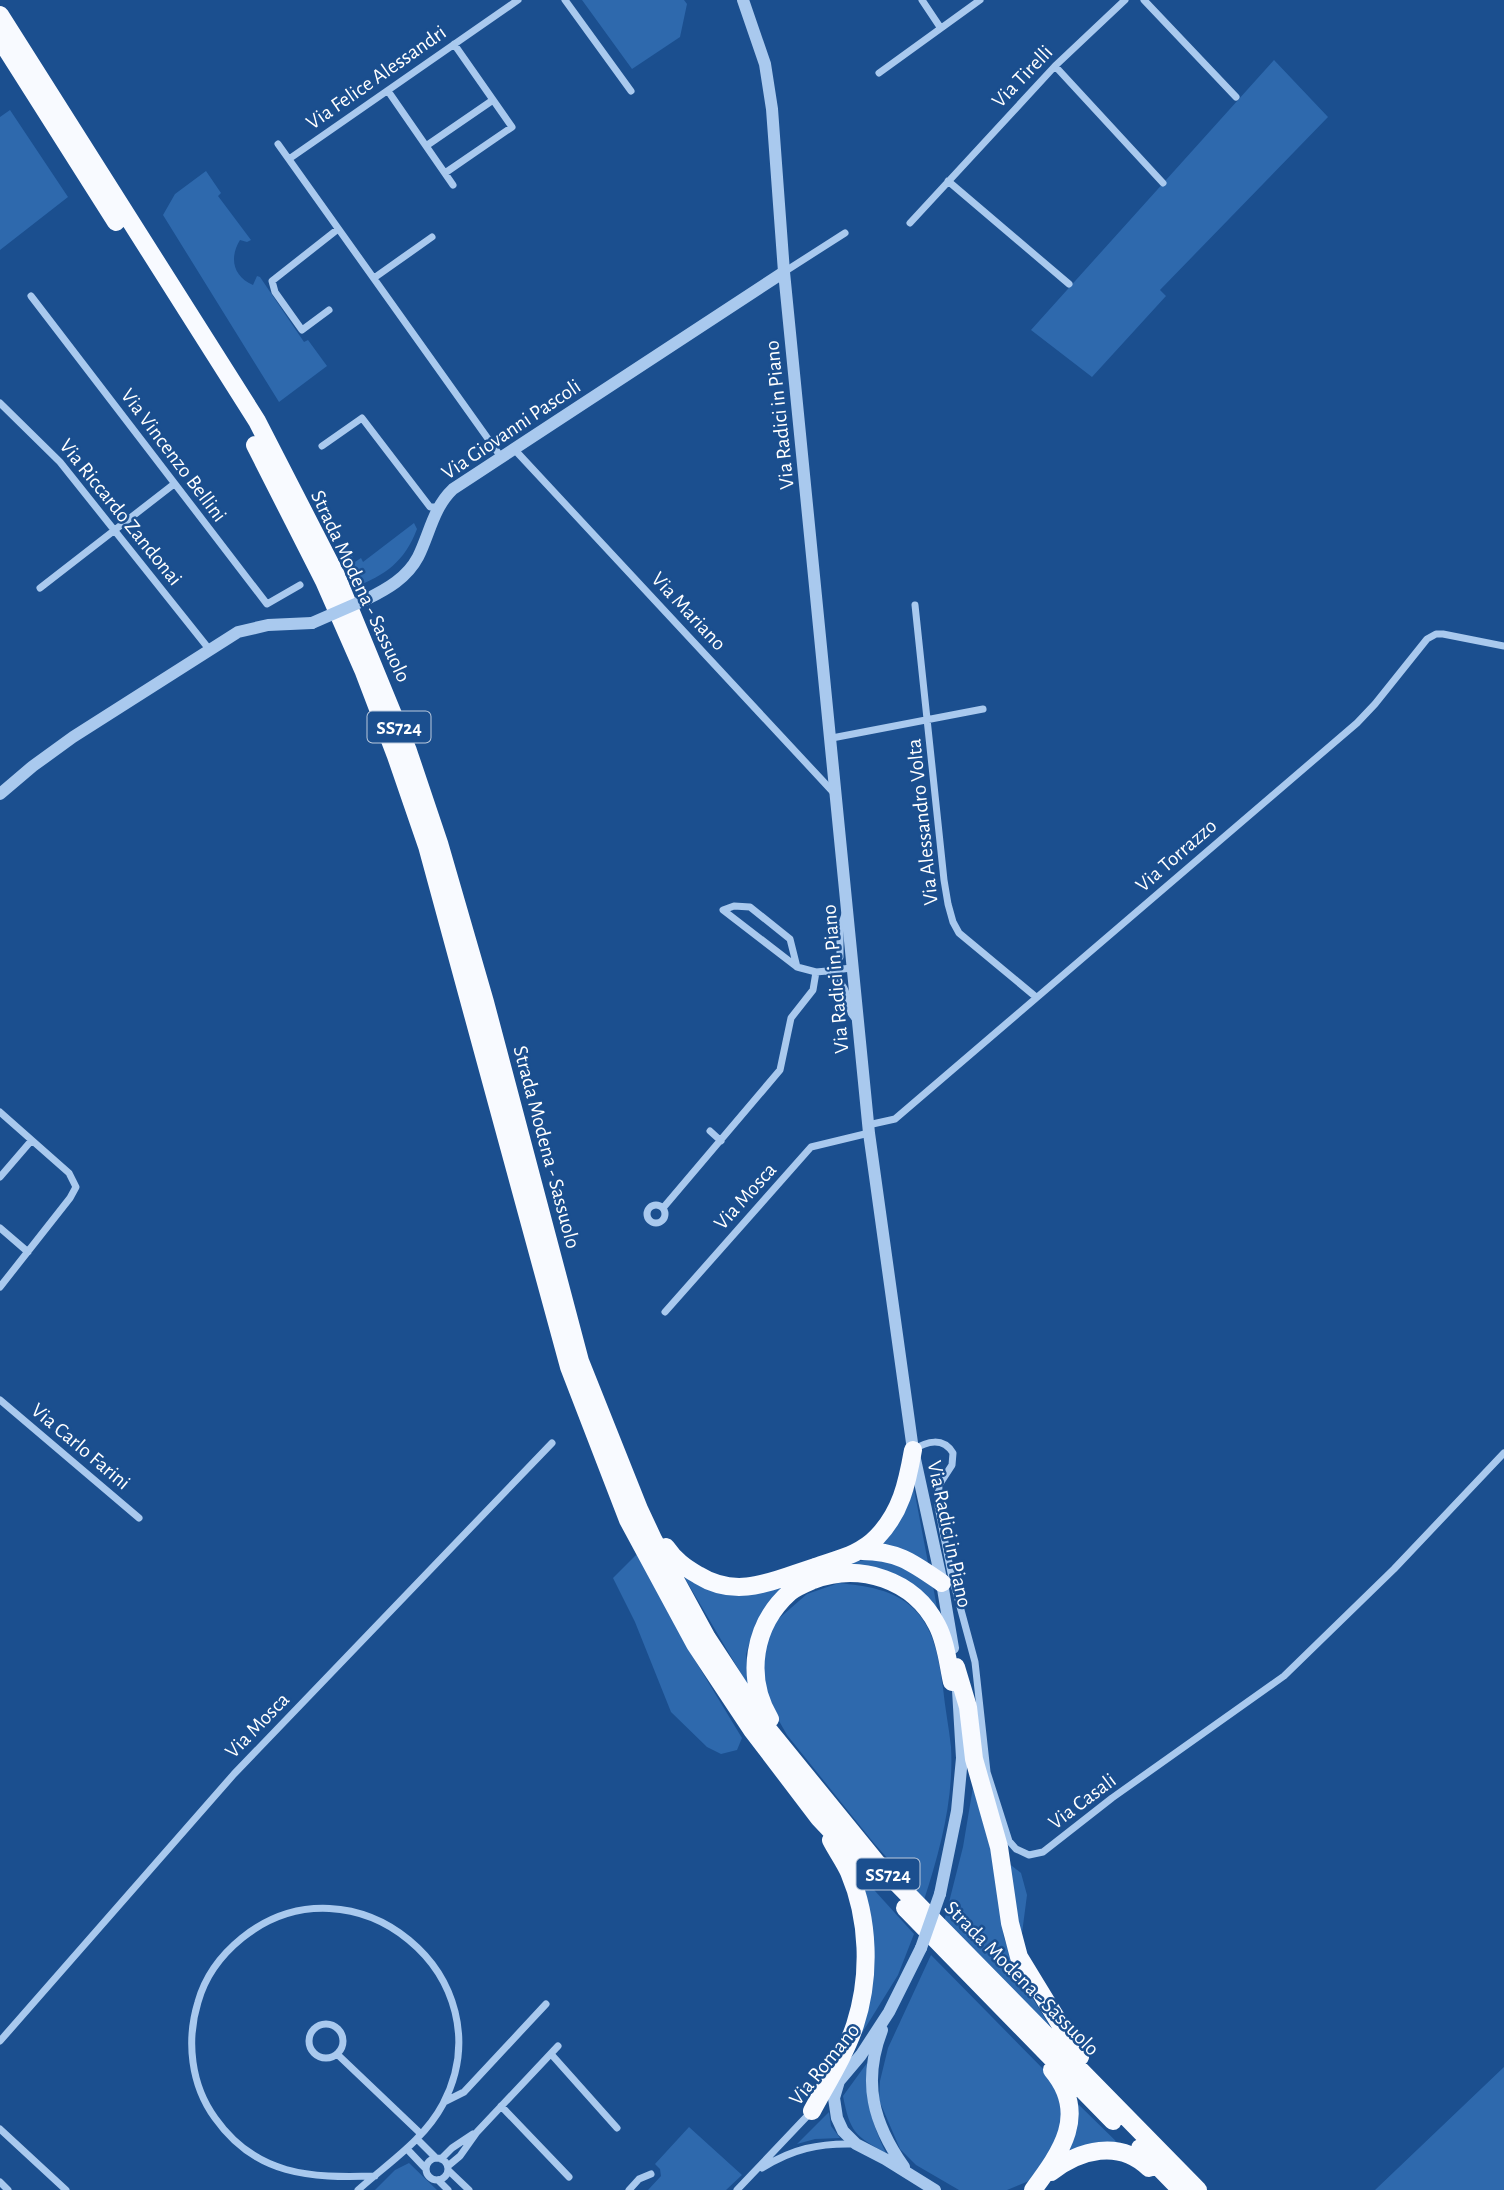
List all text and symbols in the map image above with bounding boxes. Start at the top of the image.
street label: Via Felice Alessandri [303,21,450,133]
street label: Via Tirelli [988,41,1057,111]
street label: Via Radici in Piano [761,339,798,490]
street label: Via Giovanni Pascoli [438,375,584,484]
street label: Via Vincenzo Bellini [117,385,230,526]
street label: Via Riccardo Zandonai [55,435,186,590]
street label: Strada Modena - Sassuolo [307,487,414,685]
street label: Via Mariano [647,568,730,655]
road number: SS724 [368,712,430,742]
street label: Via Alessandro Volta [903,737,942,906]
street label: Via Torrazzo [1132,815,1221,896]
street label: Via Radici in Piano [819,904,852,1054]
street label: Strada Modena - Sassuolo [509,1043,584,1251]
street label: Via Mosca [710,1159,781,1234]
street label: Via Carlo Farini [27,1399,134,1494]
street label: Via Radici in Piano [924,1459,975,1609]
street label: Via Mosca [221,1688,294,1762]
street label: Via Casali [1045,1769,1120,1833]
road number: SS724 [856,1858,920,1890]
street label: Strada Modena - Sassuolo [940,1897,1103,2060]
street label: Via Romano [785,2019,864,2109]

